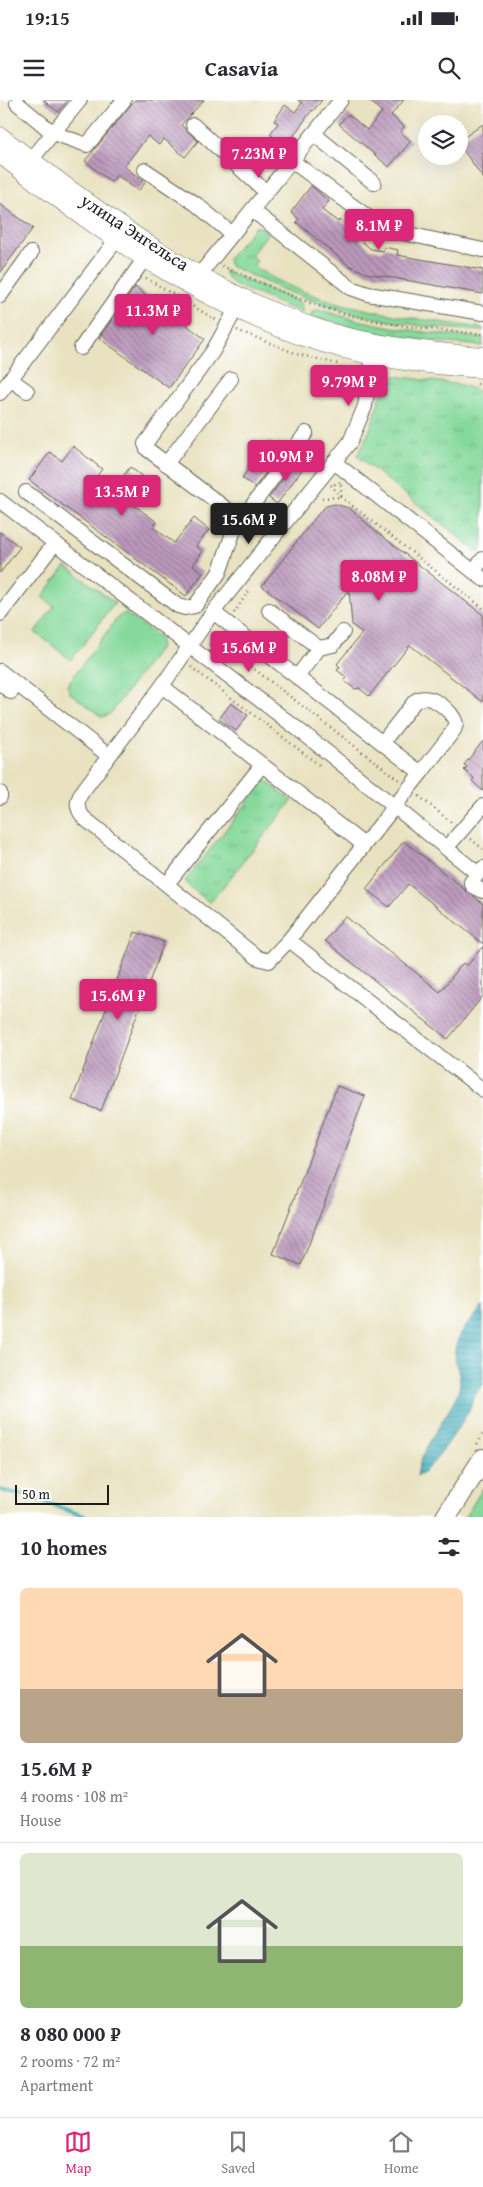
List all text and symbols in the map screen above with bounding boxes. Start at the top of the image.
text: 19:15 [25,4,70,32]
text: Casavia [205,52,278,84]
icon: menu [20,54,48,82]
icon: search [435,54,463,82]
map controls [418,115,468,165]
button: layers [418,115,468,165]
pin: 7.23M ₽ [213,136,305,179]
text: 7.23M ₽ [232,141,286,165]
street label: улица Энгельса [75,186,195,277]
pin: 8.1M ₽ [338,208,420,251]
text: 8.1M ₽ [356,213,402,237]
pin: 11.3M ₽ [107,294,199,336]
text: 11.3M ₽ [126,298,180,322]
pin: 9.79M ₽ [303,364,395,407]
text: 9.79M ₽ [322,369,376,393]
pin: 10.9M ₽ [240,440,332,482]
text: 10.9M ₽ [259,444,313,468]
pin: 13.5M ₽ [76,474,168,517]
text: 13.5M ₽ [95,479,149,503]
pin: 15.6M ₽ [203,502,295,545]
text: 15.6M ₽ [222,507,276,531]
pin: 8.08M ₽ [333,560,425,602]
text: 8.08M ₽ [352,564,406,588]
pin: 15.6M ₽ [203,630,295,673]
text: 15.6M ₽ [222,635,276,659]
pin: 15.6M ₽ [72,978,164,1021]
text: 15.6M ₽ [91,983,145,1007]
scale bar [15,1482,109,1505]
text: 50 m [22,1484,50,1504]
text: 10 homes [20,1532,107,1563]
icon: filters [435,1533,463,1561]
icon: home [197,1620,287,1710]
text: 15.6M ₽ [20,1753,92,1784]
text: 4 rooms · 108 m² [20,1784,128,1808]
text: House [20,1808,61,1832]
icon: home [197,1886,287,1976]
text: 8 080 000 ₽ [20,2018,121,2049]
text: 2 rooms · 72 m² [20,2049,120,2073]
text: Apartment [20,2073,93,2097]
tab: Map [64,2128,92,2178]
tab: Saved [221,2128,255,2178]
tab: Home [384,2128,419,2178]

